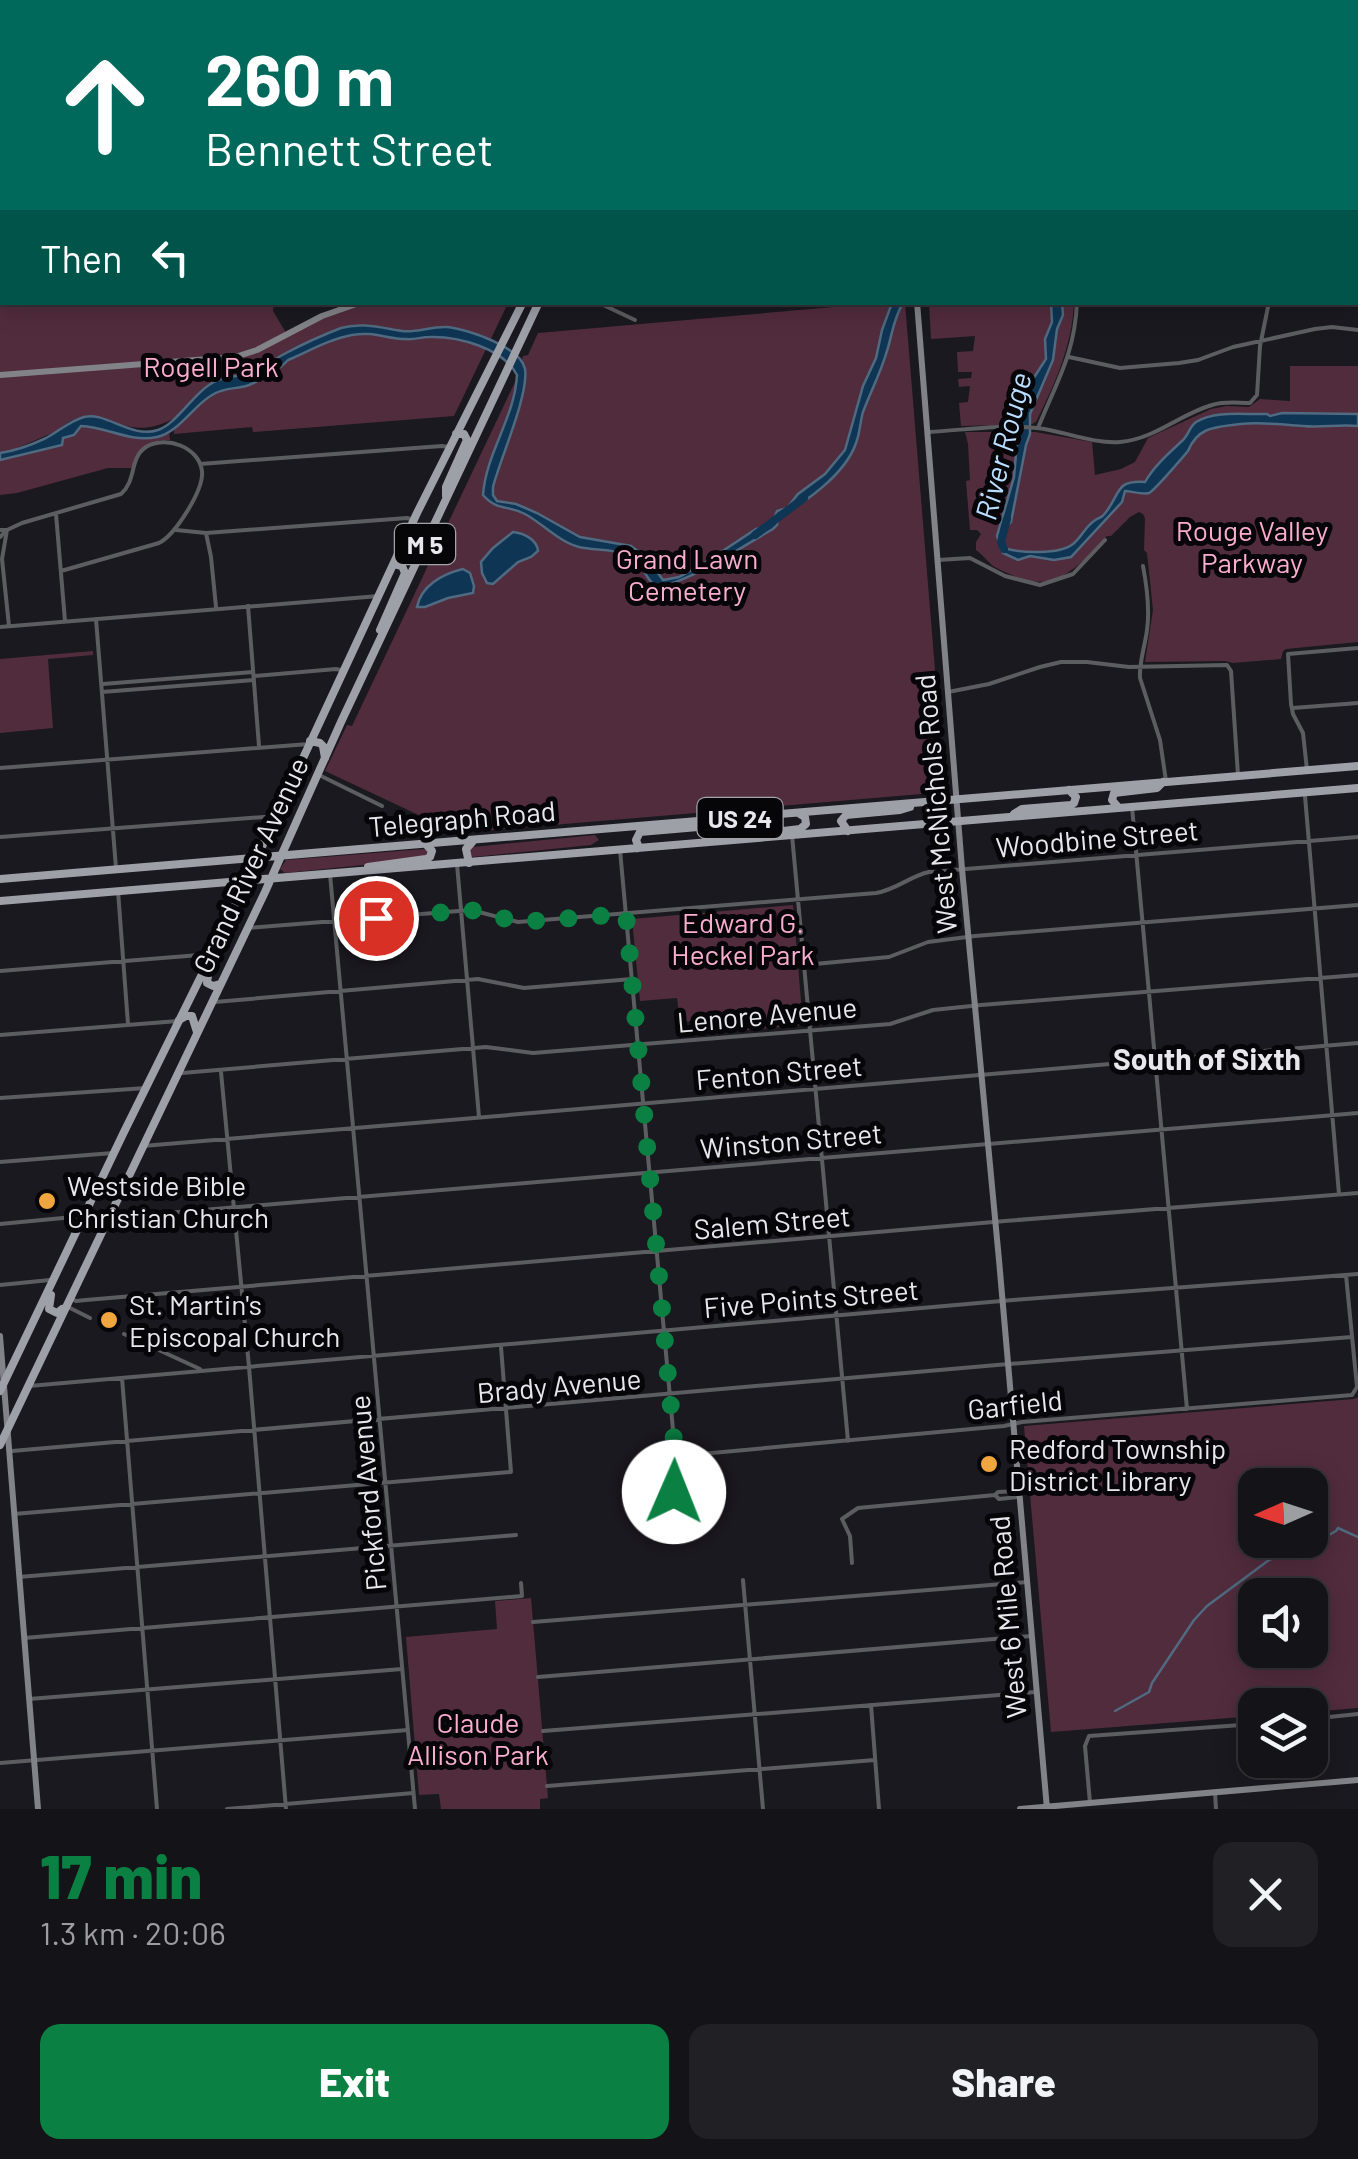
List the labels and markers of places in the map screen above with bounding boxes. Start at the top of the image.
pin [334,876,419,961]
place label: Westside Bible Christian Church [67,1168,269,1234]
marker: Westside Bible Christian Church [36,1190,58,1212]
place label: St. Martin's Episcopal Church [129,1287,340,1353]
marker: St. Martin's Episcopal Church [98,1309,120,1331]
place label: Redford Township District Library [1009,1431,1226,1497]
marker: Redford Township District Library [978,1453,1000,1475]

